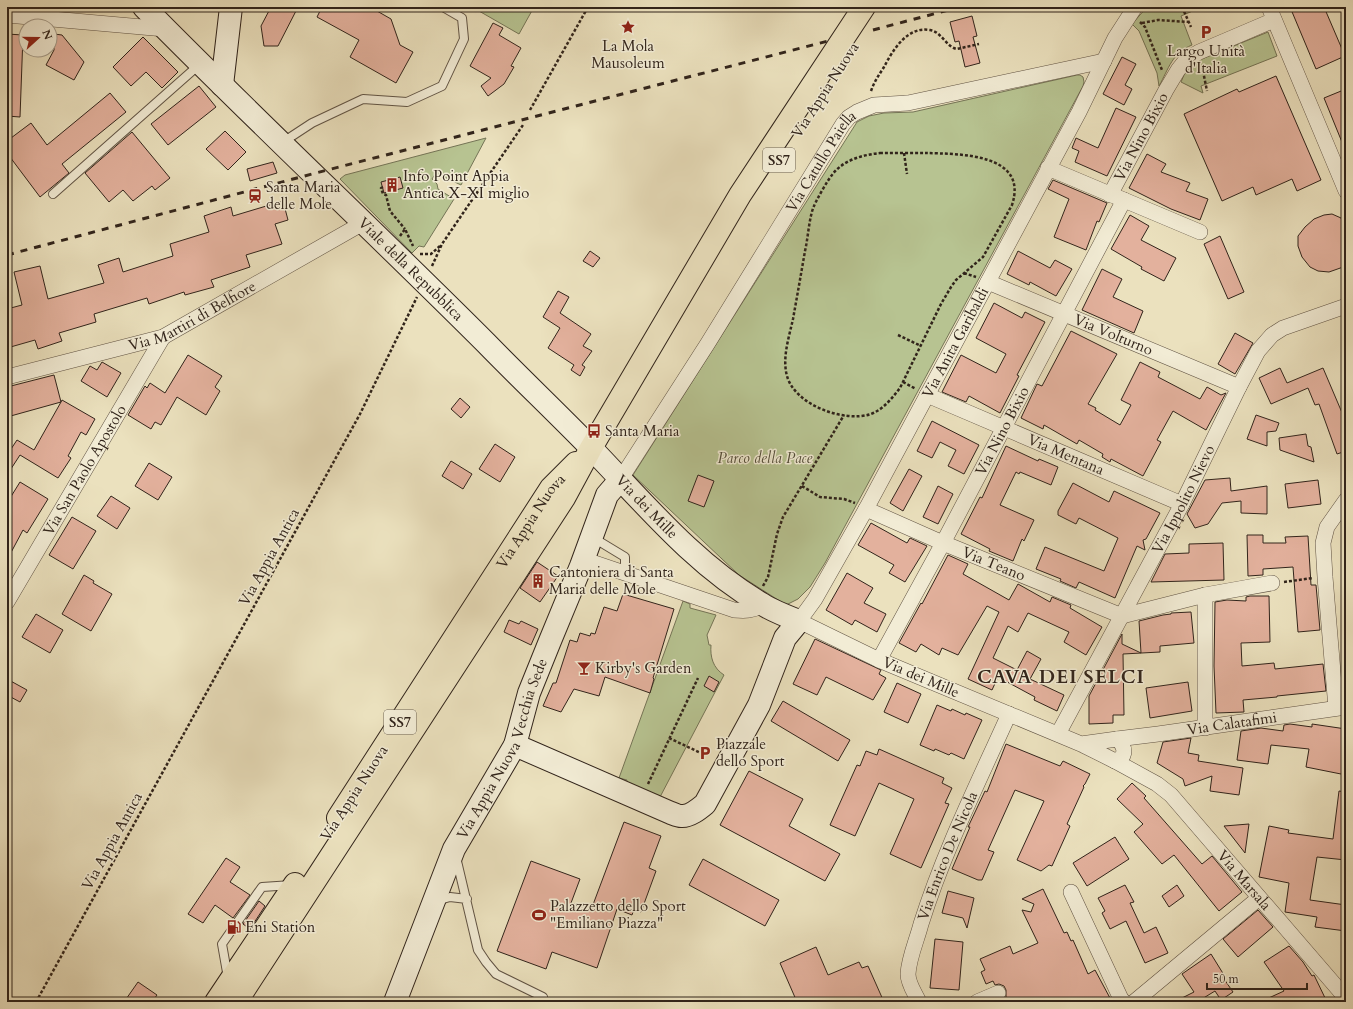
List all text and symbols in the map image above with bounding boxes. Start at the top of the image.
north arrow [18,18,58,58]
place icon: La Mola Mausoleum [620,19,636,35]
parking icon: Largo Unità d'Italia [1198,24,1214,40]
text: N [38,27,56,42]
place label: La Mola Mausoleum [591,36,665,73]
street label: Via Appia Nuova [787,38,864,142]
place label: Largo Unità d'Italia [1167,41,1245,78]
street label: Via Nino Bixio [1109,89,1173,185]
street label: Via Catullo Paiella [781,105,860,216]
road number: SS7 [763,148,795,172]
place label: Info Point Appia Antica X-XI miglio [403,166,529,203]
place label: Santa Maria delle Mole [266,177,341,214]
building icon: Info Point Appia Antica X-XI miglio [384,177,400,193]
station icon: Santa Maria delle Mole [247,188,263,204]
street label: Viale della Repubblica [354,213,468,326]
street label: Via Martiri di Belfiore [126,276,260,355]
street label: Via Anita Garibaldi [917,284,993,402]
street label: Via Volturno [1071,309,1156,360]
street label: Via Nino Bixio [970,383,1034,479]
street label: Via San Paolo Apostolo [38,401,131,539]
place label: Santa Maria [605,421,680,441]
bus stop icon: Santa Maria [586,423,602,439]
street label: Via Mentana [1024,429,1108,480]
street label: Via Ippolito Nievo [1147,442,1219,557]
park label: Parco della Pace [718,448,813,468]
street label: Via Appia Nuova [492,469,570,572]
street label: Via dei Mille [611,470,682,543]
street label: Via Appia Antica [234,504,304,609]
street label: Via Teano [959,542,1028,586]
place label: Cantoniera di Santa Maria delle Mole [549,562,674,599]
building icon: Cantoniera di Santa Maria delle Mole [530,573,546,589]
street label: Via dei Mille [880,652,963,702]
street label: Via Appia Nuova Vecchia Sede [452,655,552,843]
place label: Kirby's Garden [595,658,692,678]
bar icon: Kirby's Garden [576,660,592,676]
district label: CAVA DEI SELCI [977,664,1145,690]
street label: Via Calatafimi [1186,707,1278,740]
road number: SS7 [384,710,416,734]
place label: Piazzale dello Sport [716,734,785,771]
street label: Via Appia Nuova [316,741,393,845]
parking icon: Piazzale dello Sport [697,745,713,761]
street label: Via Appia Antica [77,788,147,893]
street label: Via Enrico De Nicola [913,788,983,923]
street label: Via Marsala [1213,846,1276,915]
place label: Palazzetto dello Sport "Emiliano Piazza" [550,896,686,933]
sports icon: Palazzetto dello Sport "Emiliano Piazza" [531,907,547,923]
place label: Eni Station [245,917,316,937]
fuel station icon: Eni Station [226,919,242,935]
scale bar [1207,965,1307,991]
text: 50 m [1213,971,1240,987]

